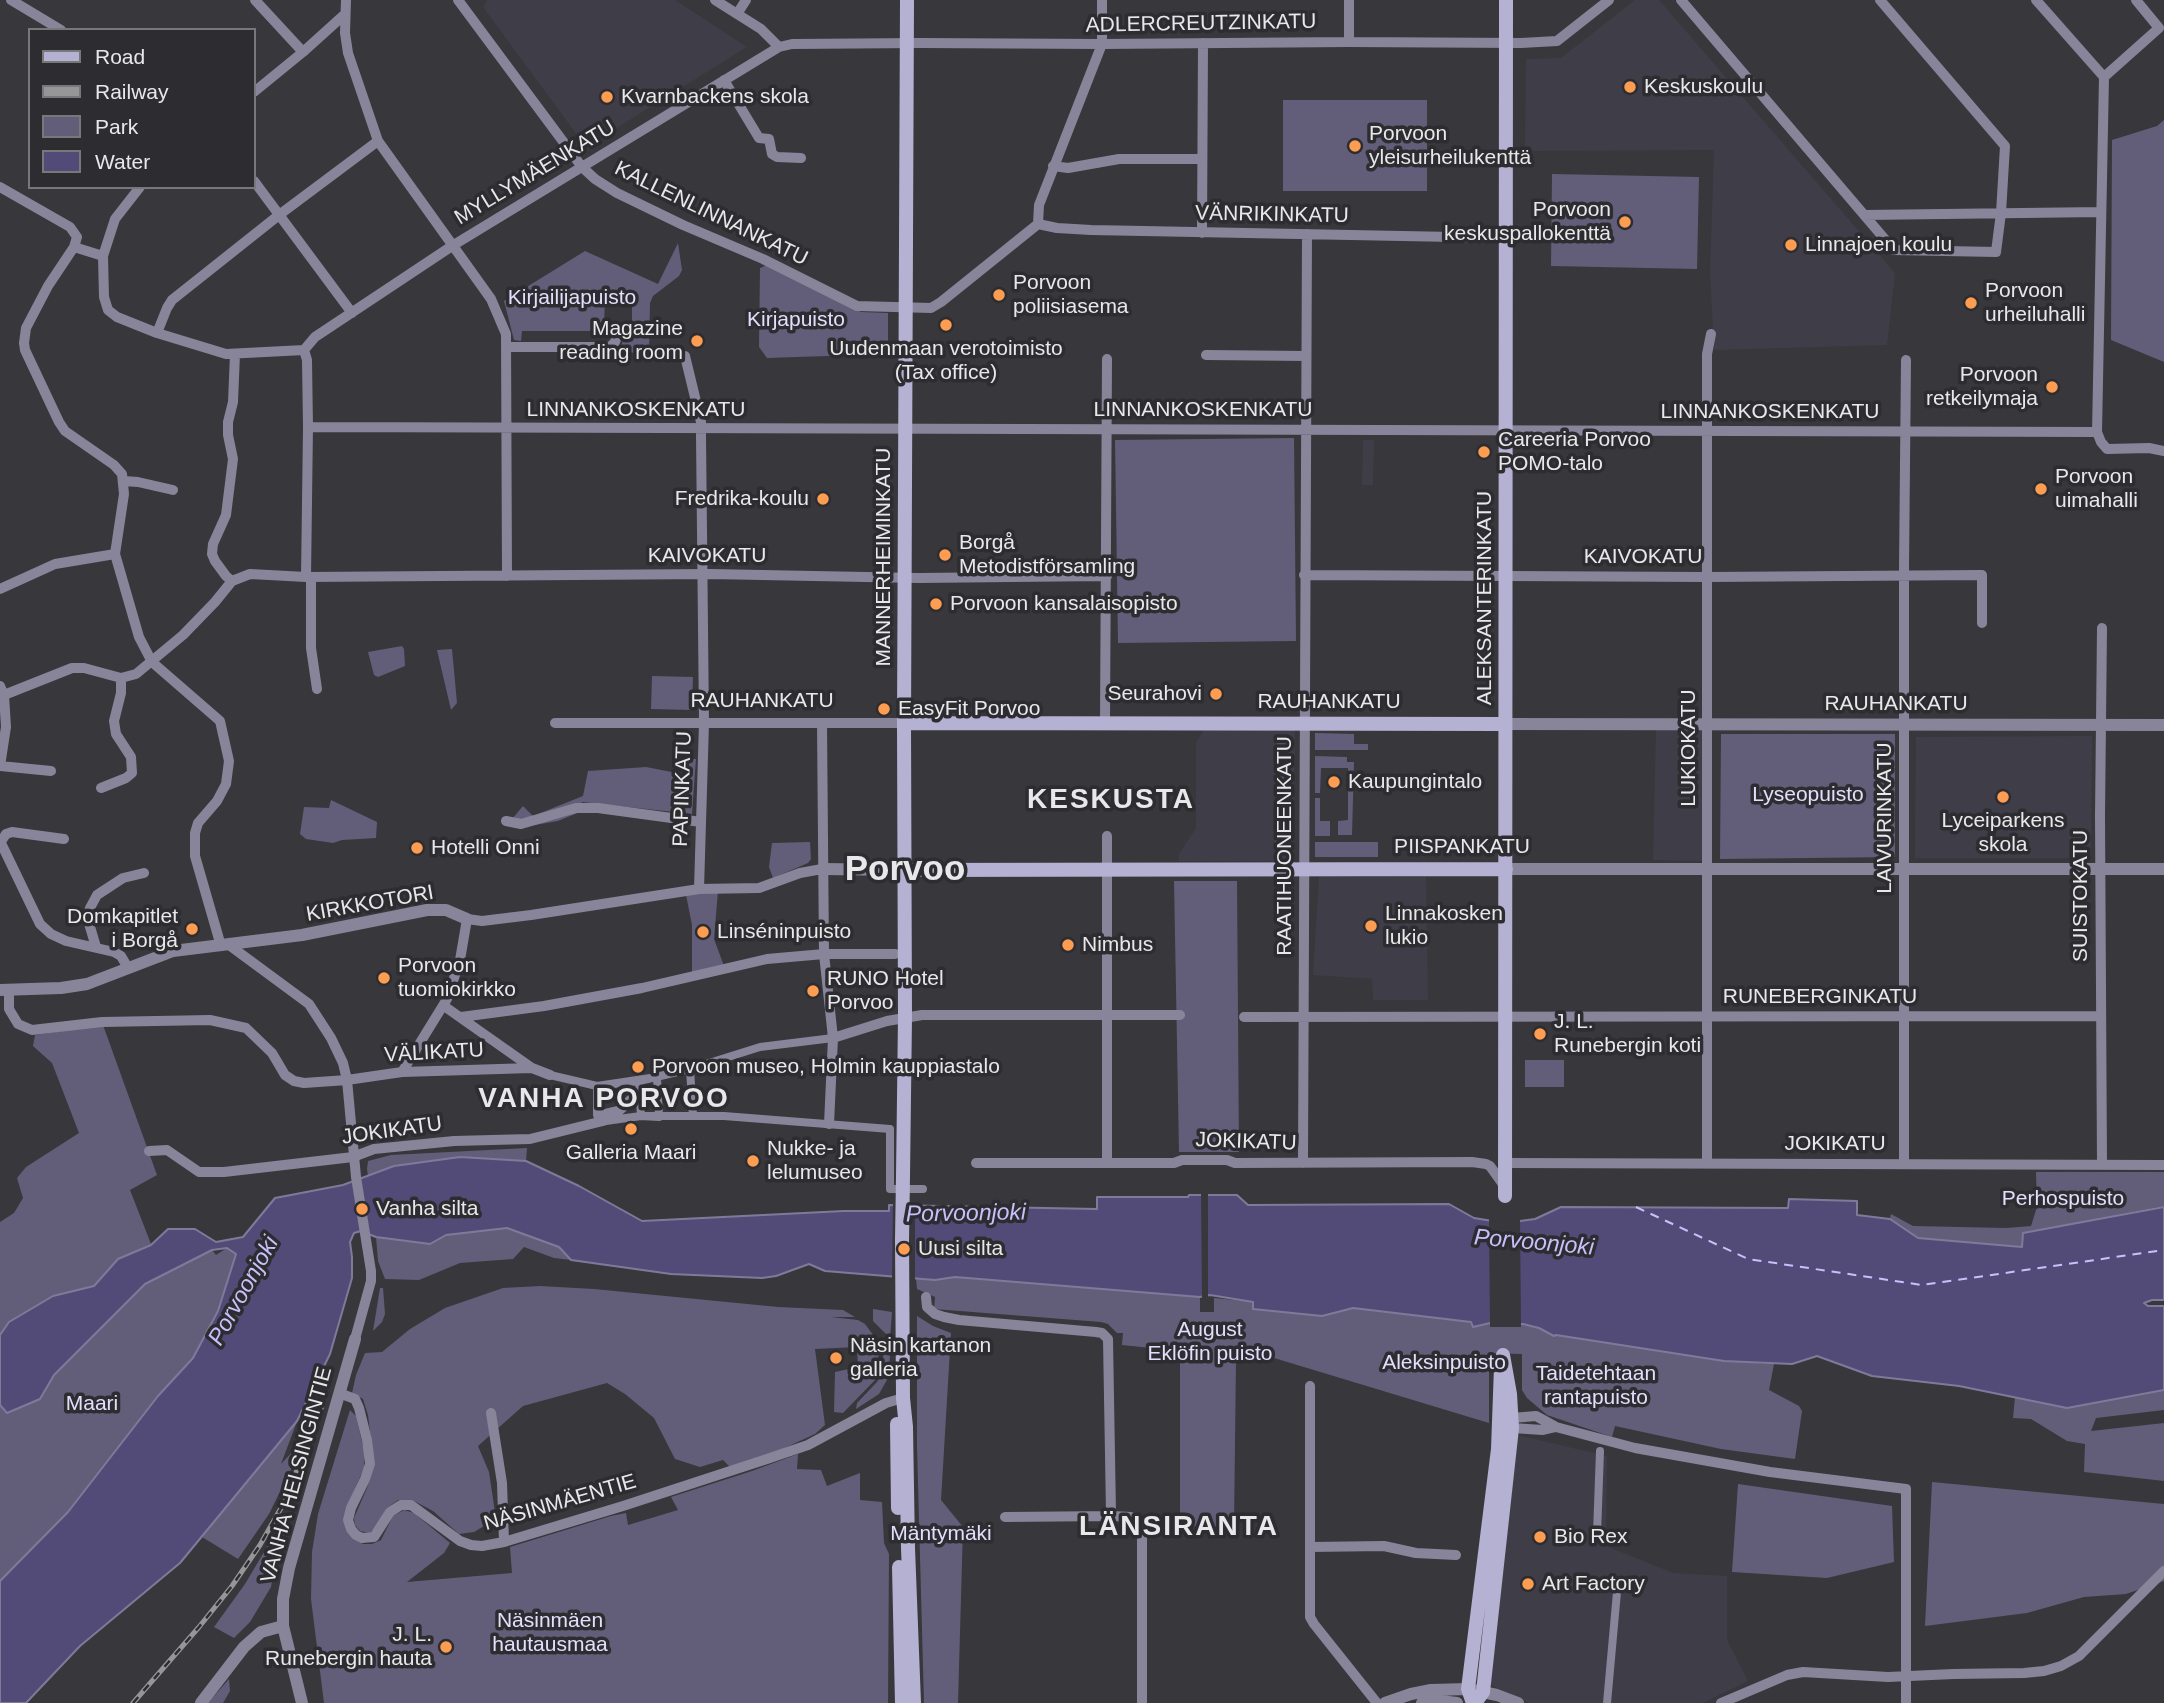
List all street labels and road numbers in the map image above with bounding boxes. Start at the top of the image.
street label: ADLERCREUTZINKATU [1085,9,1317,39]
street label: MYLLYMÄENKATU [450,115,620,231]
street label: KALLENLINNANKATU [610,156,812,272]
street label: VÄNRIKINKATU [1195,201,1349,229]
street label: LINNANKOSKENKATU [527,397,745,423]
street label: LINNANKOSKENKATU [1094,397,1312,423]
street label: LINNANKOSKENKATU [1661,399,1879,425]
street label: MANNERHEIMINKATU [871,448,897,666]
street label: ALEKSANTERINKATU [1472,491,1498,705]
street label: KAIVOKATU [648,543,766,569]
street label: KAIVOKATU [1584,544,1702,570]
street label: RAUHANKATU [690,688,834,714]
street label: RAUHANKATU [1257,689,1401,715]
street label: LUKIOKATU [1676,689,1702,807]
street label: RAUHANKATU [1824,691,1968,717]
street label: PAPINKATU [668,731,698,847]
street label: RAATIHUONEENKATU [1272,736,1298,956]
street label: LAIVURINKATU [1872,742,1898,894]
street label: SUISTOKATU [2068,830,2094,962]
street label: PIISPANKATU [1394,834,1530,860]
street label: KIRKKOTORI [304,880,436,928]
street label: RUNEBERGINKATU [1723,984,1917,1010]
street label: VÄLIKATU [383,1038,485,1068]
street label: JOKIKATU [340,1111,444,1151]
street label: JOKIKATU [1195,1128,1297,1156]
street label: JOKIKATU [1784,1131,1886,1157]
street label: VANHA HELSINGINTIE [256,1364,338,1586]
street label: NÄSINMÄENTIE [481,1469,639,1537]

